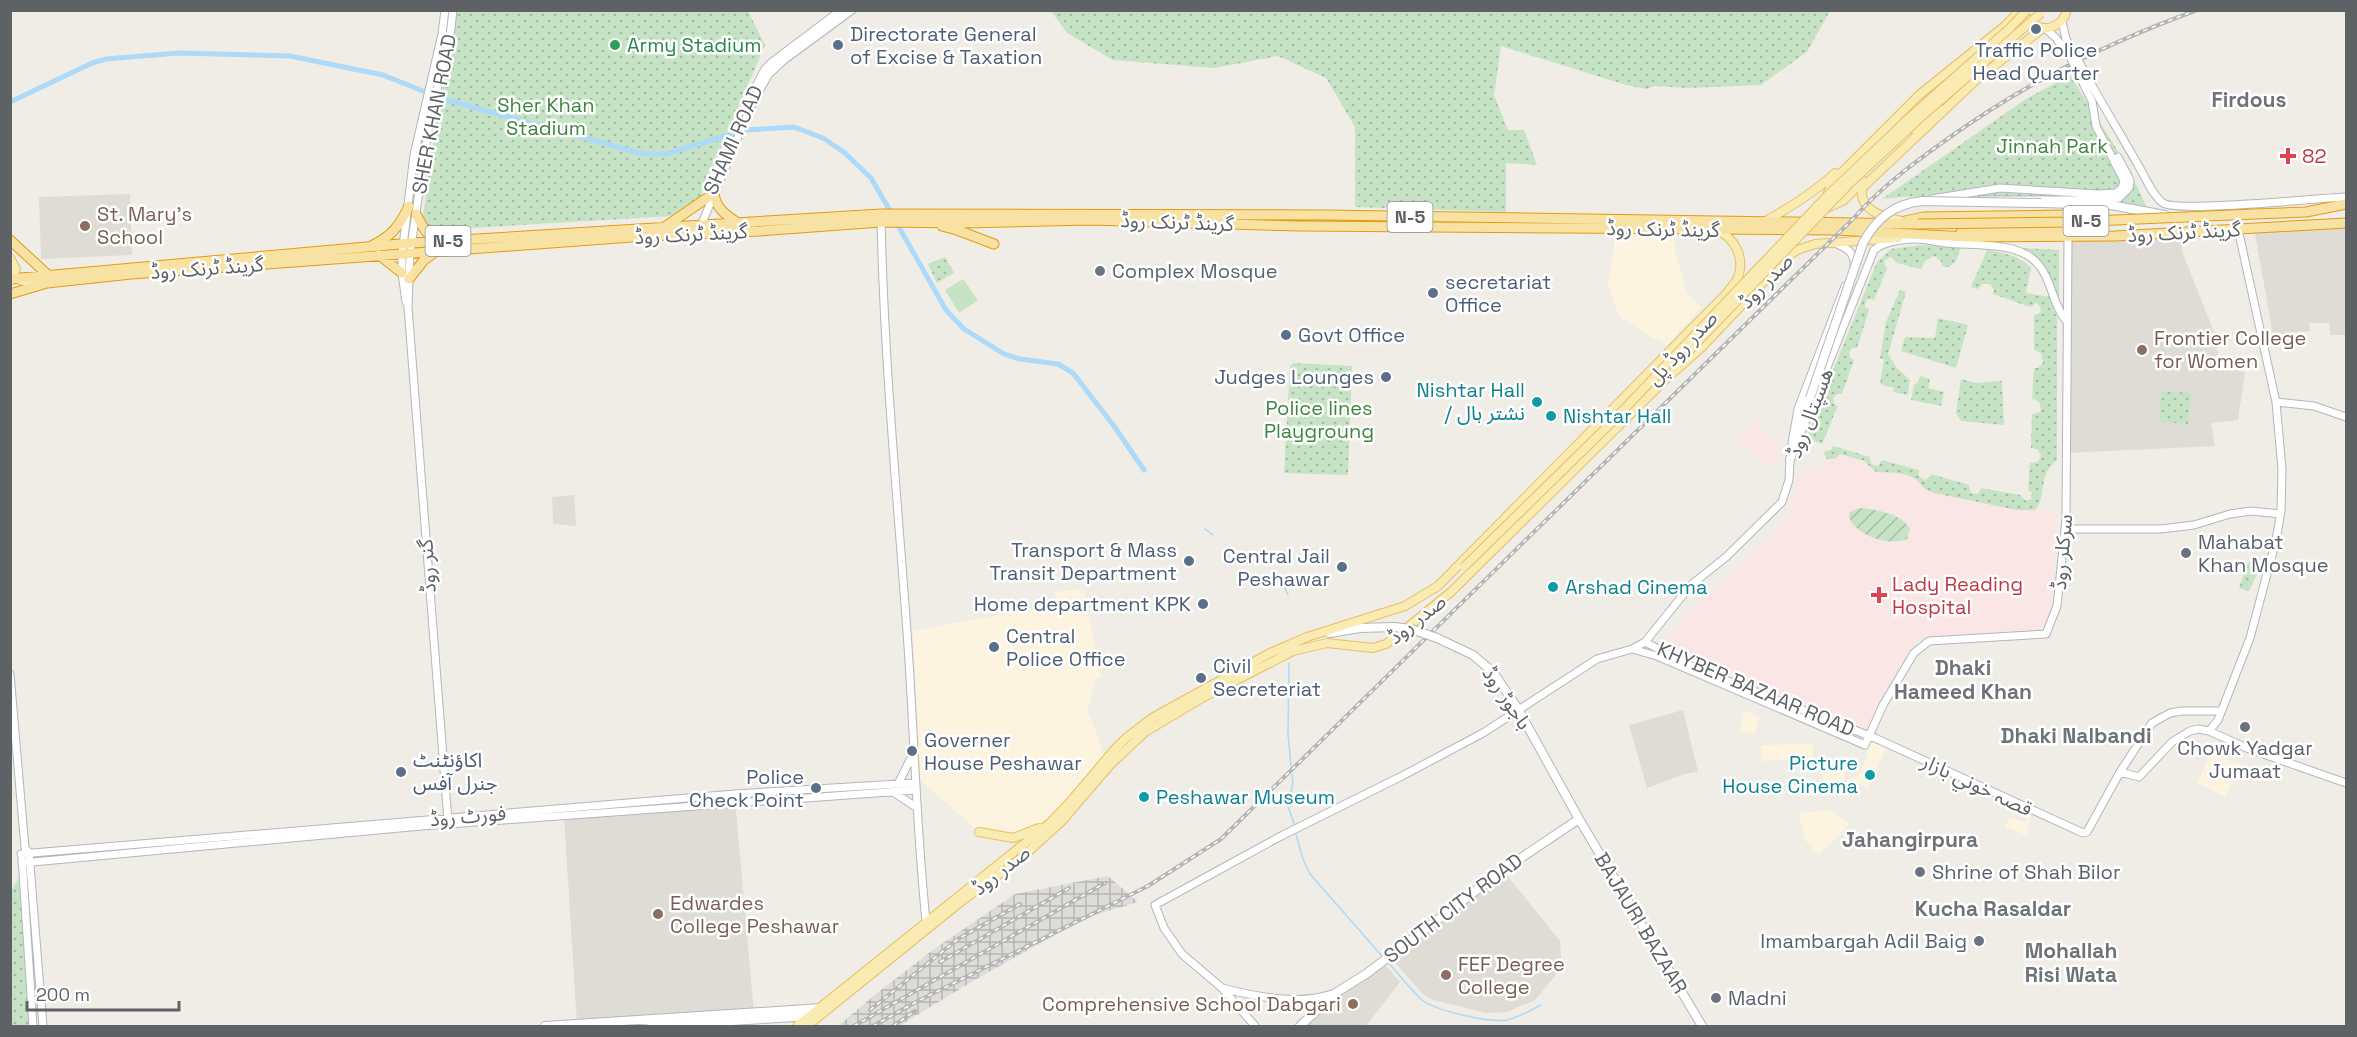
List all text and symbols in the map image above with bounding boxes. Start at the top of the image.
place label: Directorate General of Excise & Taxation [850,21,1042,70]
marker: Traffic Police Head Quarter [2029,22,2043,36]
street label: SHER KHAN ROAD [406,32,462,196]
place label: Army Stadium [627,32,761,58]
place label: Traffic Police Head Quarter [1972,37,2100,86]
marker: Army Stadium [608,38,622,52]
marker: Directorate General of Excise & Taxation [831,38,845,52]
street label: SHAMI ROAD [697,81,769,199]
district label: Firdous [2212,86,2286,113]
park label: Sher Khan Stadium [497,92,595,141]
park label: Jinnah Park [1996,133,2108,159]
place label: 82 [2302,143,2327,169]
marker: 82 [2279,147,2297,165]
place label: St. Mary's School [97,201,192,250]
road number: N-5 [1388,202,1432,232]
road number: N-5 [2064,206,2108,236]
street label: گرینڈ ٹرنک روڈ [1120,207,1235,237]
street label: گرینڈ ٹرنک روڈ [1606,215,1721,243]
street label: گرینڈ ٹرنک روڈ [2127,216,2242,248]
street label: گرینڈ ٹرنک روڈ [634,218,749,250]
marker: St. Mary's School [78,219,92,233]
road number: N-5 [426,226,470,256]
street label: صدر روڈ [1733,248,1799,314]
street label: گرینڈ ٹرنک روڈ [150,251,265,285]
place label: Complex Mosque [1112,258,1278,284]
marker: Complex Mosque [1093,264,1107,278]
place label: secretariat Office [1445,269,1551,318]
marker: secretariat Office [1426,286,1440,300]
street label: صدر روڈ پل [1641,305,1723,391]
place label: Govt Office [1298,322,1405,348]
place label: Frontier College for Women [2154,325,2306,374]
marker: Govt Office [1279,328,1293,342]
marker: Frontier College for Women [2135,343,2149,357]
place label: Judges Lounges [1214,364,1374,390]
street label: ھسپتال روڈ [1781,364,1839,462]
marker: Judges Lounges [1379,370,1393,384]
place label: Nishtar Hall / نشتر ہال [1417,377,1525,426]
park label: Police lines Playgroung [1264,395,1374,444]
marker: Nishtar Hall / نشتر ہال [1530,395,1544,409]
place label: Nishtar Hall [1563,403,1671,429]
marker: Nishtar Hall [1544,409,1558,423]
street label: سرکلر روڈ [2046,513,2078,591]
place label: Mahabat Khan Mosque [2198,529,2329,578]
street label: گنر روڈ [412,537,442,594]
place label: Transport & Mass Transit Department [990,537,1177,586]
place label: Central Jail Peshawar [1223,543,1330,592]
marker: Mahabat Khan Mosque [2179,546,2193,560]
marker: Transport & Mass Transit Department [1182,554,1196,568]
marker: Central Jail Peshawar [1335,560,1349,574]
place label: Lady Reading Hospital [1892,571,2023,620]
place label: Arshad Cinema [1565,574,1708,600]
marker: Arshad Cinema [1546,580,1560,594]
marker: Lady Reading Hospital [1870,586,1888,604]
street label: صدر روڈ [1383,588,1451,650]
place label: Home department KPK [974,591,1191,617]
marker: Home department KPK [1196,597,1210,611]
place label: Central Police Office [1006,623,1126,672]
street label: KHYBER BAZAAR ROAD [1653,636,1859,742]
marker: Central Police Office [987,640,1001,654]
place label: Civil Secreteriat [1213,653,1321,702]
district label: Dhaki Hameed Khan [1894,654,2032,705]
street label: باجوڑ روڈ [1476,661,1538,735]
marker: Civil Secreteriat [1194,671,1208,685]
marker: Chowk Yadgar Jumaat [2238,720,2252,734]
district label: Dhaki Nalbandi [2000,722,2152,749]
place label: Governer House Peshawar [924,727,1082,776]
place label: Chowk Yadgar Jumaat [2177,735,2313,784]
marker: Governer House Peshawar [905,744,919,758]
place label: اکاؤنٹنٹ جنرل آفس [413,747,498,796]
street label: قصہ خوني بازار [1915,748,2037,824]
place label: Picture House Cinema [1722,750,1858,799]
place label: Police Check Point [689,764,804,813]
marker: اکاؤنٹنٹ جنرل آفس [394,765,408,779]
marker: Picture House Cinema [1863,768,1877,782]
marker: Police Check Point [809,781,823,795]
place label: Peshawar Museum [1156,784,1335,810]
marker: Peshawar Museum [1137,790,1151,804]
street label: فورٹ روڈ [429,800,507,832]
district label: Jahangirpura [1842,826,1978,853]
street label: صدر روڈ [967,839,1035,901]
street label: SOUTH CITY ROAD [1378,847,1528,969]
street label: BAJAURI BAZAAR [1589,848,1693,998]
place label: Shrine of Shah Bilor [1932,859,2120,885]
marker: Shrine of Shah Bilor [1913,865,1927,879]
place label: Edwardes College Peshawar [670,890,839,939]
district label: Kucha Rasaldar [1915,895,2071,922]
marker: Edwardes College Peshawar [651,907,665,921]
place label: Imambargah Adil Baig [1760,928,1967,954]
marker: Imambargah Adil Baig [1972,934,1986,948]
district label: Mohallah Risi Wata [2025,937,2117,988]
place label: FEF Degree College [1458,951,1565,1000]
marker: FEF Degree College [1439,968,1453,982]
scale bar [27,974,178,1012]
text: 200 m [36,983,90,1006]
place label: Madni [1728,985,1787,1011]
place label: Comprehensive School Dabgari [1042,991,1341,1017]
marker: Madni [1709,991,1723,1005]
marker: Comprehensive School Dabgari [1346,997,1360,1011]

